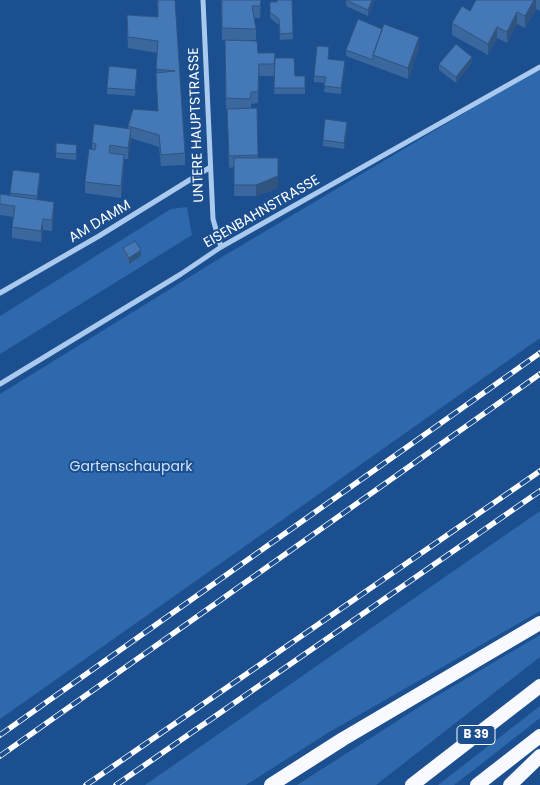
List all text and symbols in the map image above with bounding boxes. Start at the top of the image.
street label: UNTERE HAUPTSTRASSE [186,47,208,203]
street label: EISENBAHNSTRASSE [201,172,323,252]
street label: AM DAMM [66,197,134,247]
park label: Gartenschaupark [70,459,192,475]
road number: B 39 [457,726,495,744]

